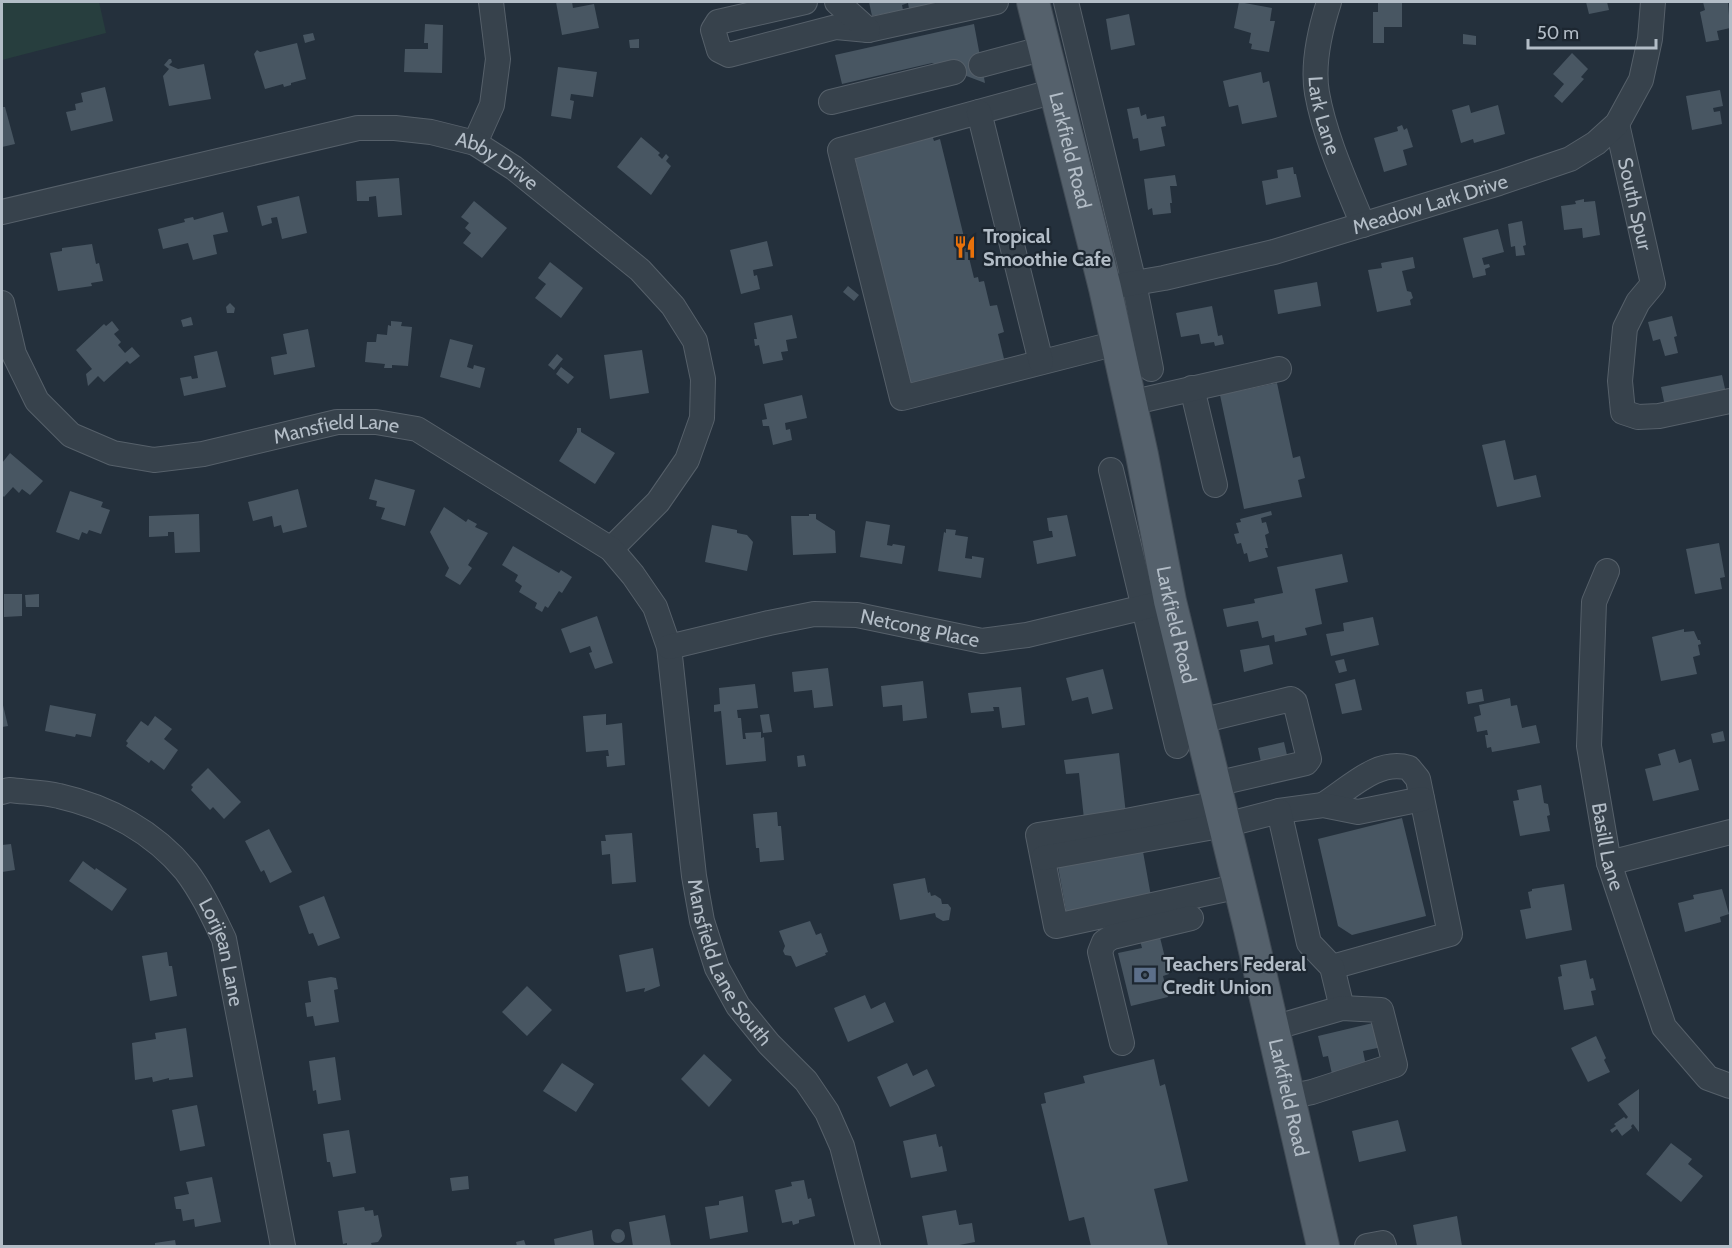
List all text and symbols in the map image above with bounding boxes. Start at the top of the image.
scale bar [1528,12,1656,50]
text: 50 m [1537,22,1579,44]
street label: Lark Lane [1303,76,1346,158]
street label: Larkfield Road [1044,89,1097,211]
street label: Abby Drive [453,127,544,195]
street label: South Spur [1613,155,1657,254]
street label: Meadow Lark Drive [1349,169,1511,239]
place label: Tropical Smoothie Cafe [983,224,1111,271]
restaurant icon: Tropical Smoothie Cafe [952,234,978,260]
street label: Mansfield Lane [271,410,401,449]
street label: Larkfield Road [1152,564,1202,686]
street label: Netcong Place [858,604,982,652]
street label: Basill Lane [1587,801,1629,894]
street label: Mansfield Lane South [683,877,777,1050]
street label: Lorijean Lane [194,894,249,1008]
place label: Teachers Federal Credit Union [1163,952,1306,999]
bank icon: Teachers Federal Credit Union [1132,962,1158,988]
street label: Larkfield Road [1264,1036,1314,1158]

